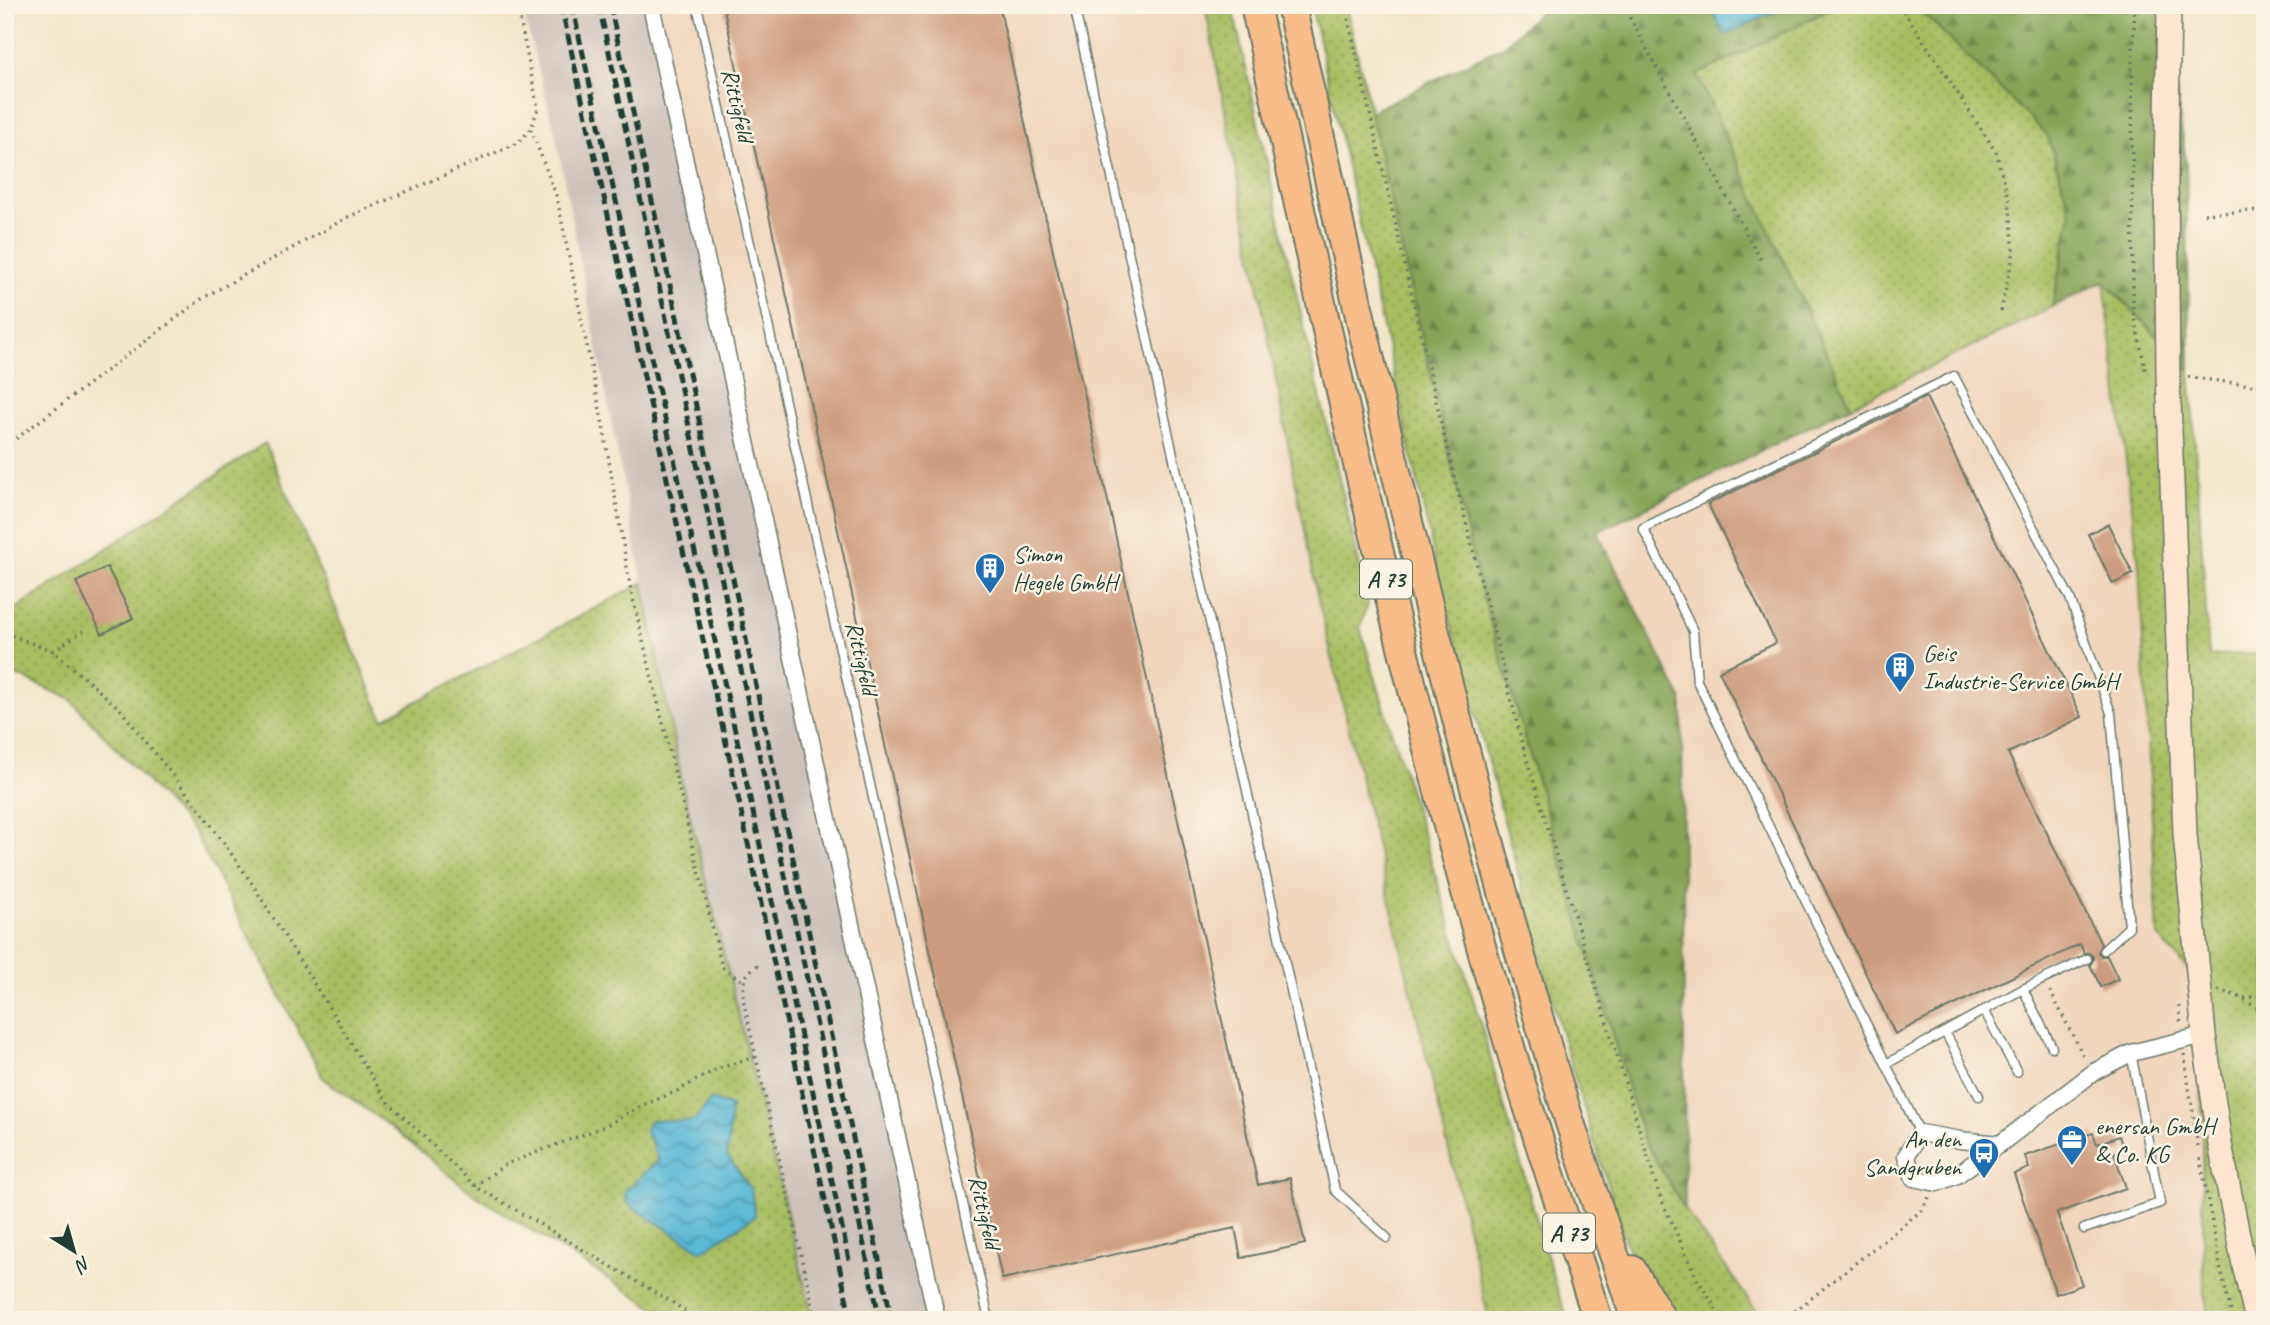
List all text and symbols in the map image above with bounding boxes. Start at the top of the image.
street label: Rittigfeld [715,65,762,148]
place label: Simon Hegele GmbH [1013,539,1121,597]
building icon: Simon Hegele GmbH [973,551,1007,595]
road number: A 73 [1360,559,1412,598]
street label: Rittigfeld [839,618,886,701]
place label: Geis Industrie-Service GmbH [1923,638,2122,696]
building icon: Geis Industrie-Service GmbH [1883,650,1917,694]
place label: enersan GmbH & Co. KG [2095,1111,2218,1169]
office icon: enersan GmbH & Co. KG [2055,1123,2089,1167]
place label: An den Sandgruben [1864,1124,1962,1182]
bus stop icon: An den Sandgruben [1967,1136,2001,1180]
street label: Rittigfeld [962,1172,1009,1255]
road number: A 73 [1543,1214,1595,1252]
north arrow [38,1216,108,1286]
text: N [69,1251,96,1279]

